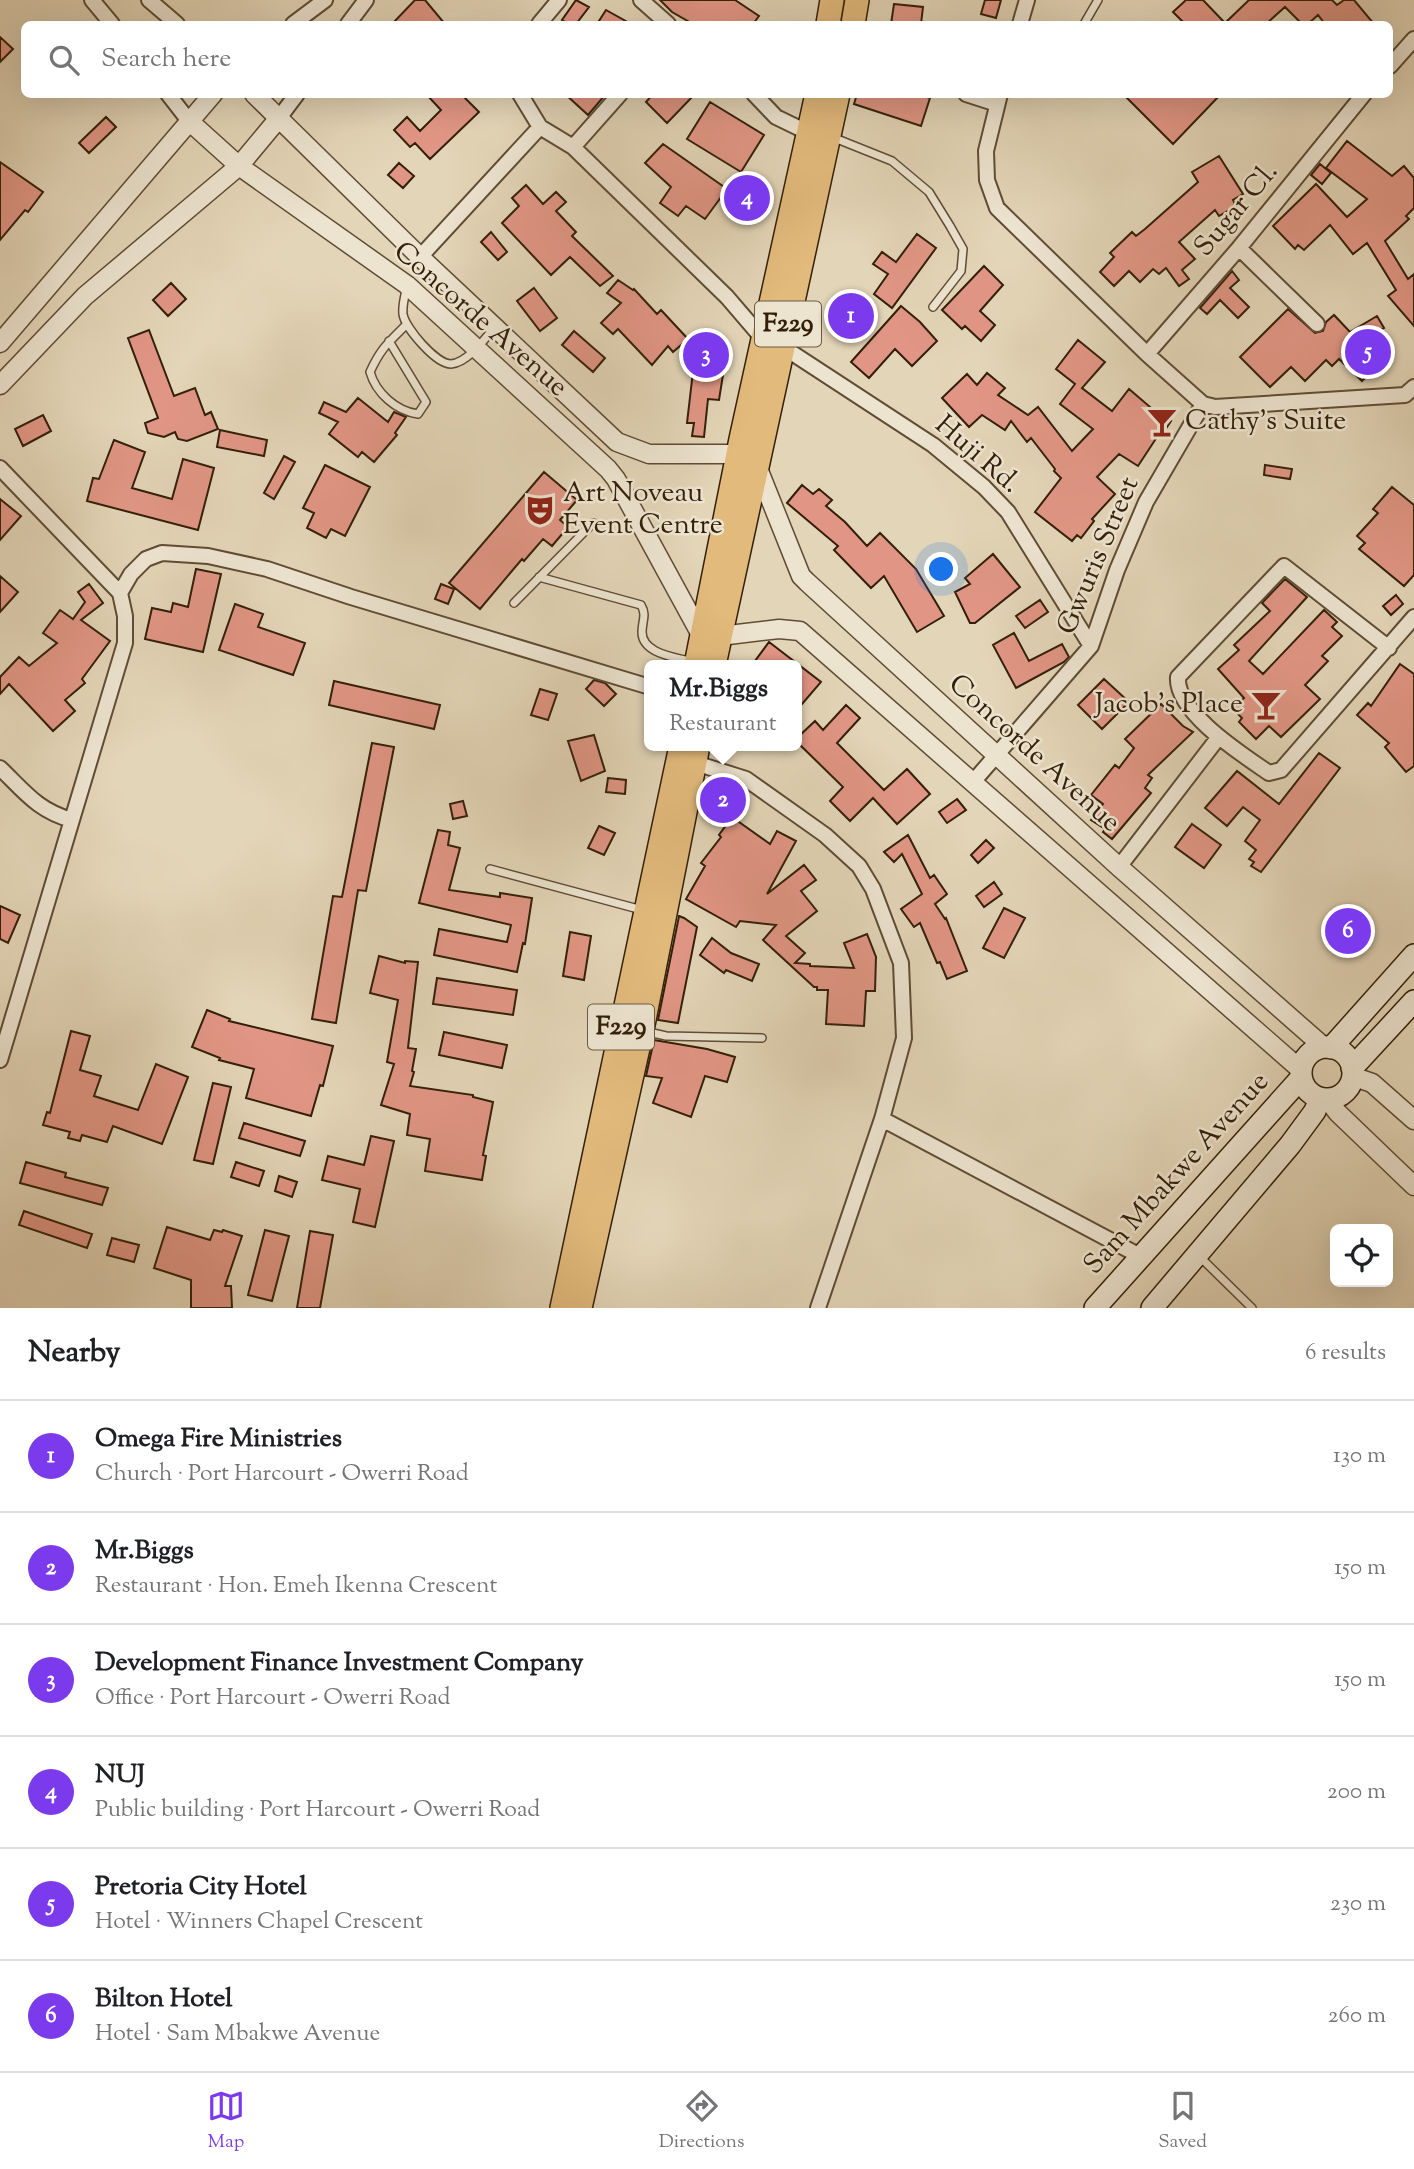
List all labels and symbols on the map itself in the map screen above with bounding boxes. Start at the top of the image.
street label: Sugar Cl. [1185,154,1289,266]
pin: 4 [724,172,770,224]
street label: Concorde Avenue [384,233,576,407]
pin: 1 [828,290,874,342]
road number: F229 [755,302,821,346]
pin: 5 [1345,326,1391,378]
pin: 3 [683,329,729,381]
place label: Cathy's Suite [1185,402,1346,442]
bar icon: Cathy's Suite [1145,405,1179,439]
street label: Huji Rd. [925,406,1029,504]
street label: Gwuris Street [1048,471,1150,641]
place label: Art Noveau Event Centre [563,474,723,546]
theatre icon: Art Noveau Event Centre [523,493,557,527]
your location [924,552,958,586]
street label: Concorde Avenue [939,666,1129,842]
place label: Jacob's Place [1093,685,1243,725]
bar icon: Jacob's Place [1249,688,1283,722]
pin: 2 [700,774,746,826]
pin: 6 [1325,905,1371,957]
road number: F229 [588,1004,654,1050]
street label: Sam Mbakwe Avenue [1075,1064,1279,1284]

